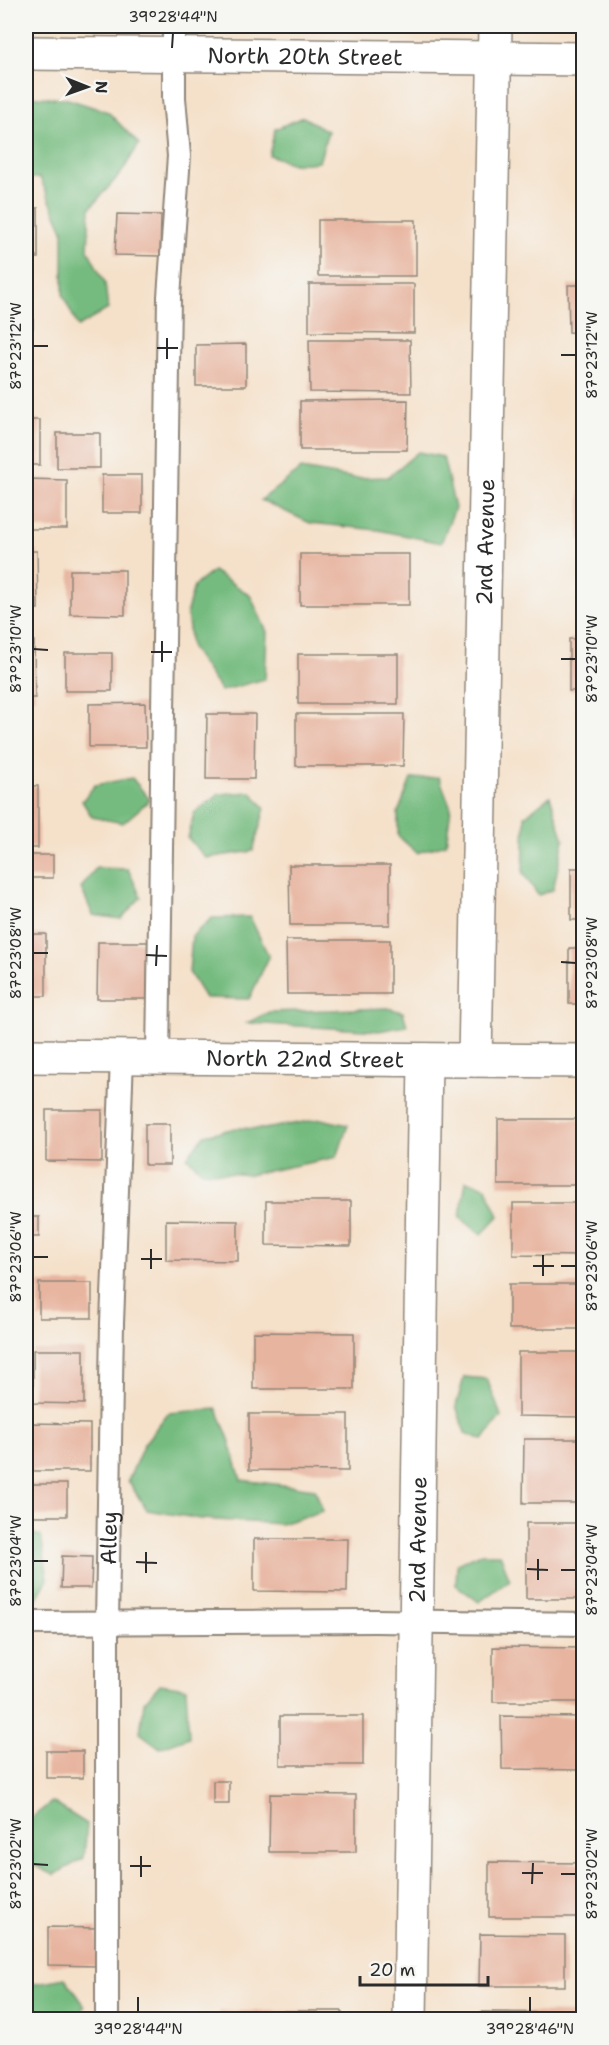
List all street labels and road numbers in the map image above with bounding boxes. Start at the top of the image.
street label: North 20th Street [207,41,403,72]
street label: 2nd Avenue [470,478,501,606]
street label: North 22nd Street [206,1044,404,1074]
street label: 2nd Avenue [403,1476,433,1604]
street label: Alley [94,1511,124,1565]

